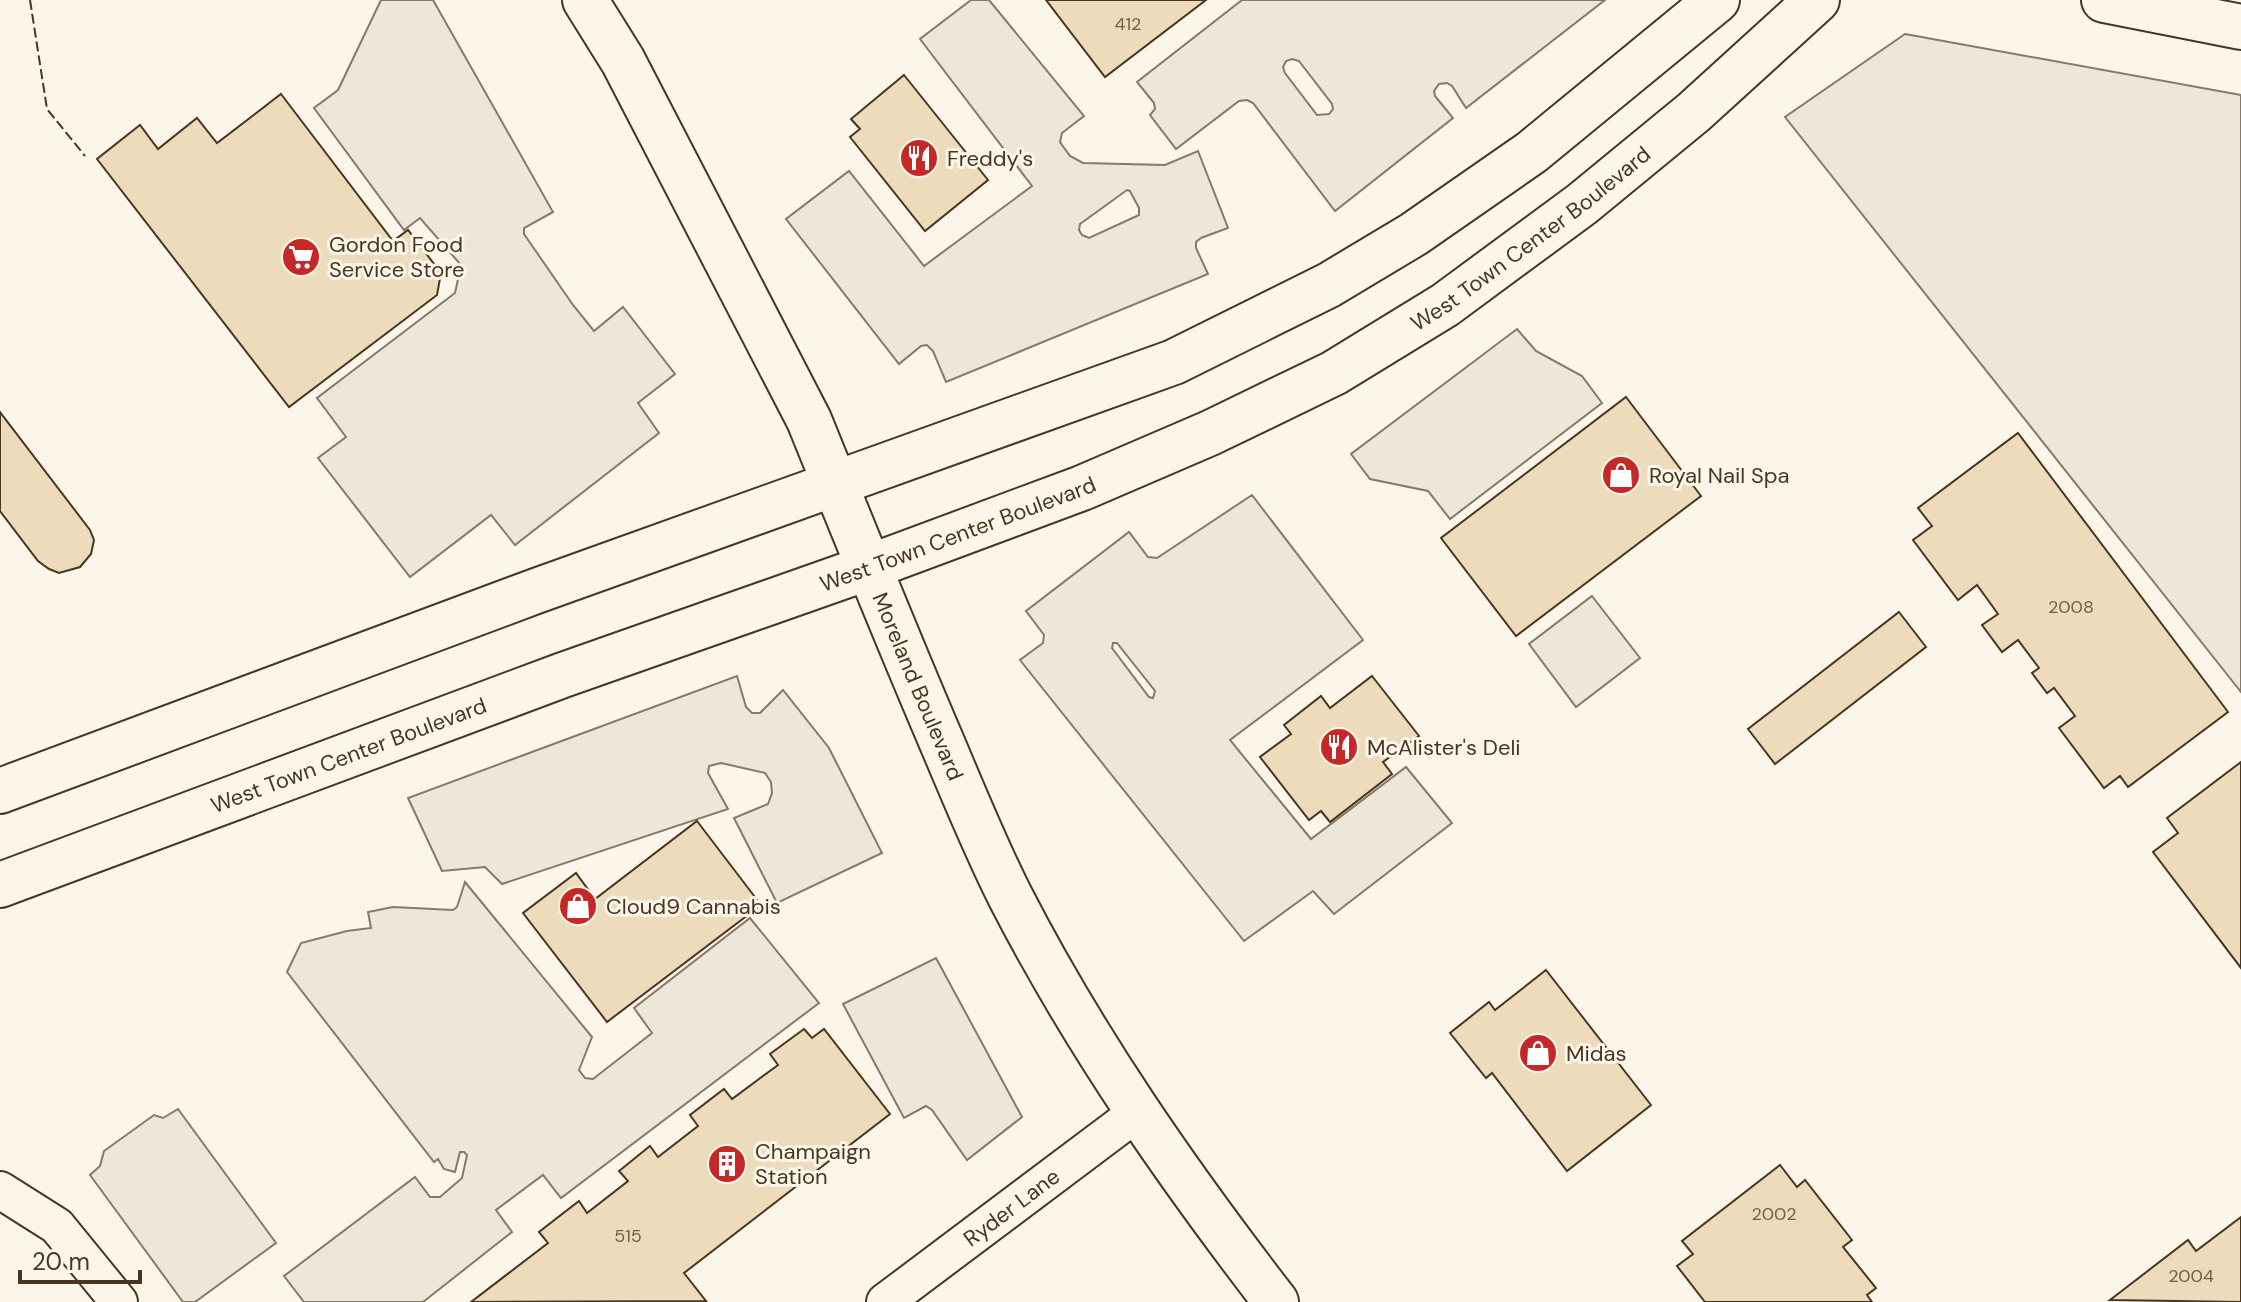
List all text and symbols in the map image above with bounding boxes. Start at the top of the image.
house number: 412 [1115,12,1141,36]
restaurant icon: Freddy's [898,137,940,179]
street label: West Town Center Boulevard [1405,139,1656,337]
place label: Freddy's [947,144,1033,173]
place label: Gordon Food Service Store [329,230,465,284]
supermarket icon: Gordon Food Service Store [280,236,322,278]
shop icon: Royal Nail Spa [1600,454,1642,496]
place label: Royal Nail Spa [1649,461,1790,490]
street label: West Town Center Boulevard [816,469,1100,598]
street label: Moreland Boulevard [866,588,971,785]
house number: 2008 [2048,595,2094,619]
street label: West Town Center Boulevard [207,690,491,820]
restaurant icon: McAlister's Deli [1318,726,1360,768]
place label: McAlister's Deli [1367,733,1521,762]
shop icon: Cloud9 Cannabis [557,885,599,927]
place label: Cloud9 Cannabis [606,892,781,921]
shop icon: Midas [1517,1032,1559,1074]
place label: Midas [1566,1039,1627,1068]
place label: Champaign Station [755,1137,871,1191]
building icon: Champaign Station [706,1143,748,1185]
street label: Ryder Lane [957,1162,1065,1253]
house number: 2002 [1752,1202,1797,1226]
house number: 515 [614,1224,642,1248]
scale bar [20,1234,140,1284]
text: 20 m [32,1246,90,1277]
house number: 2004 [2168,1264,2214,1288]

